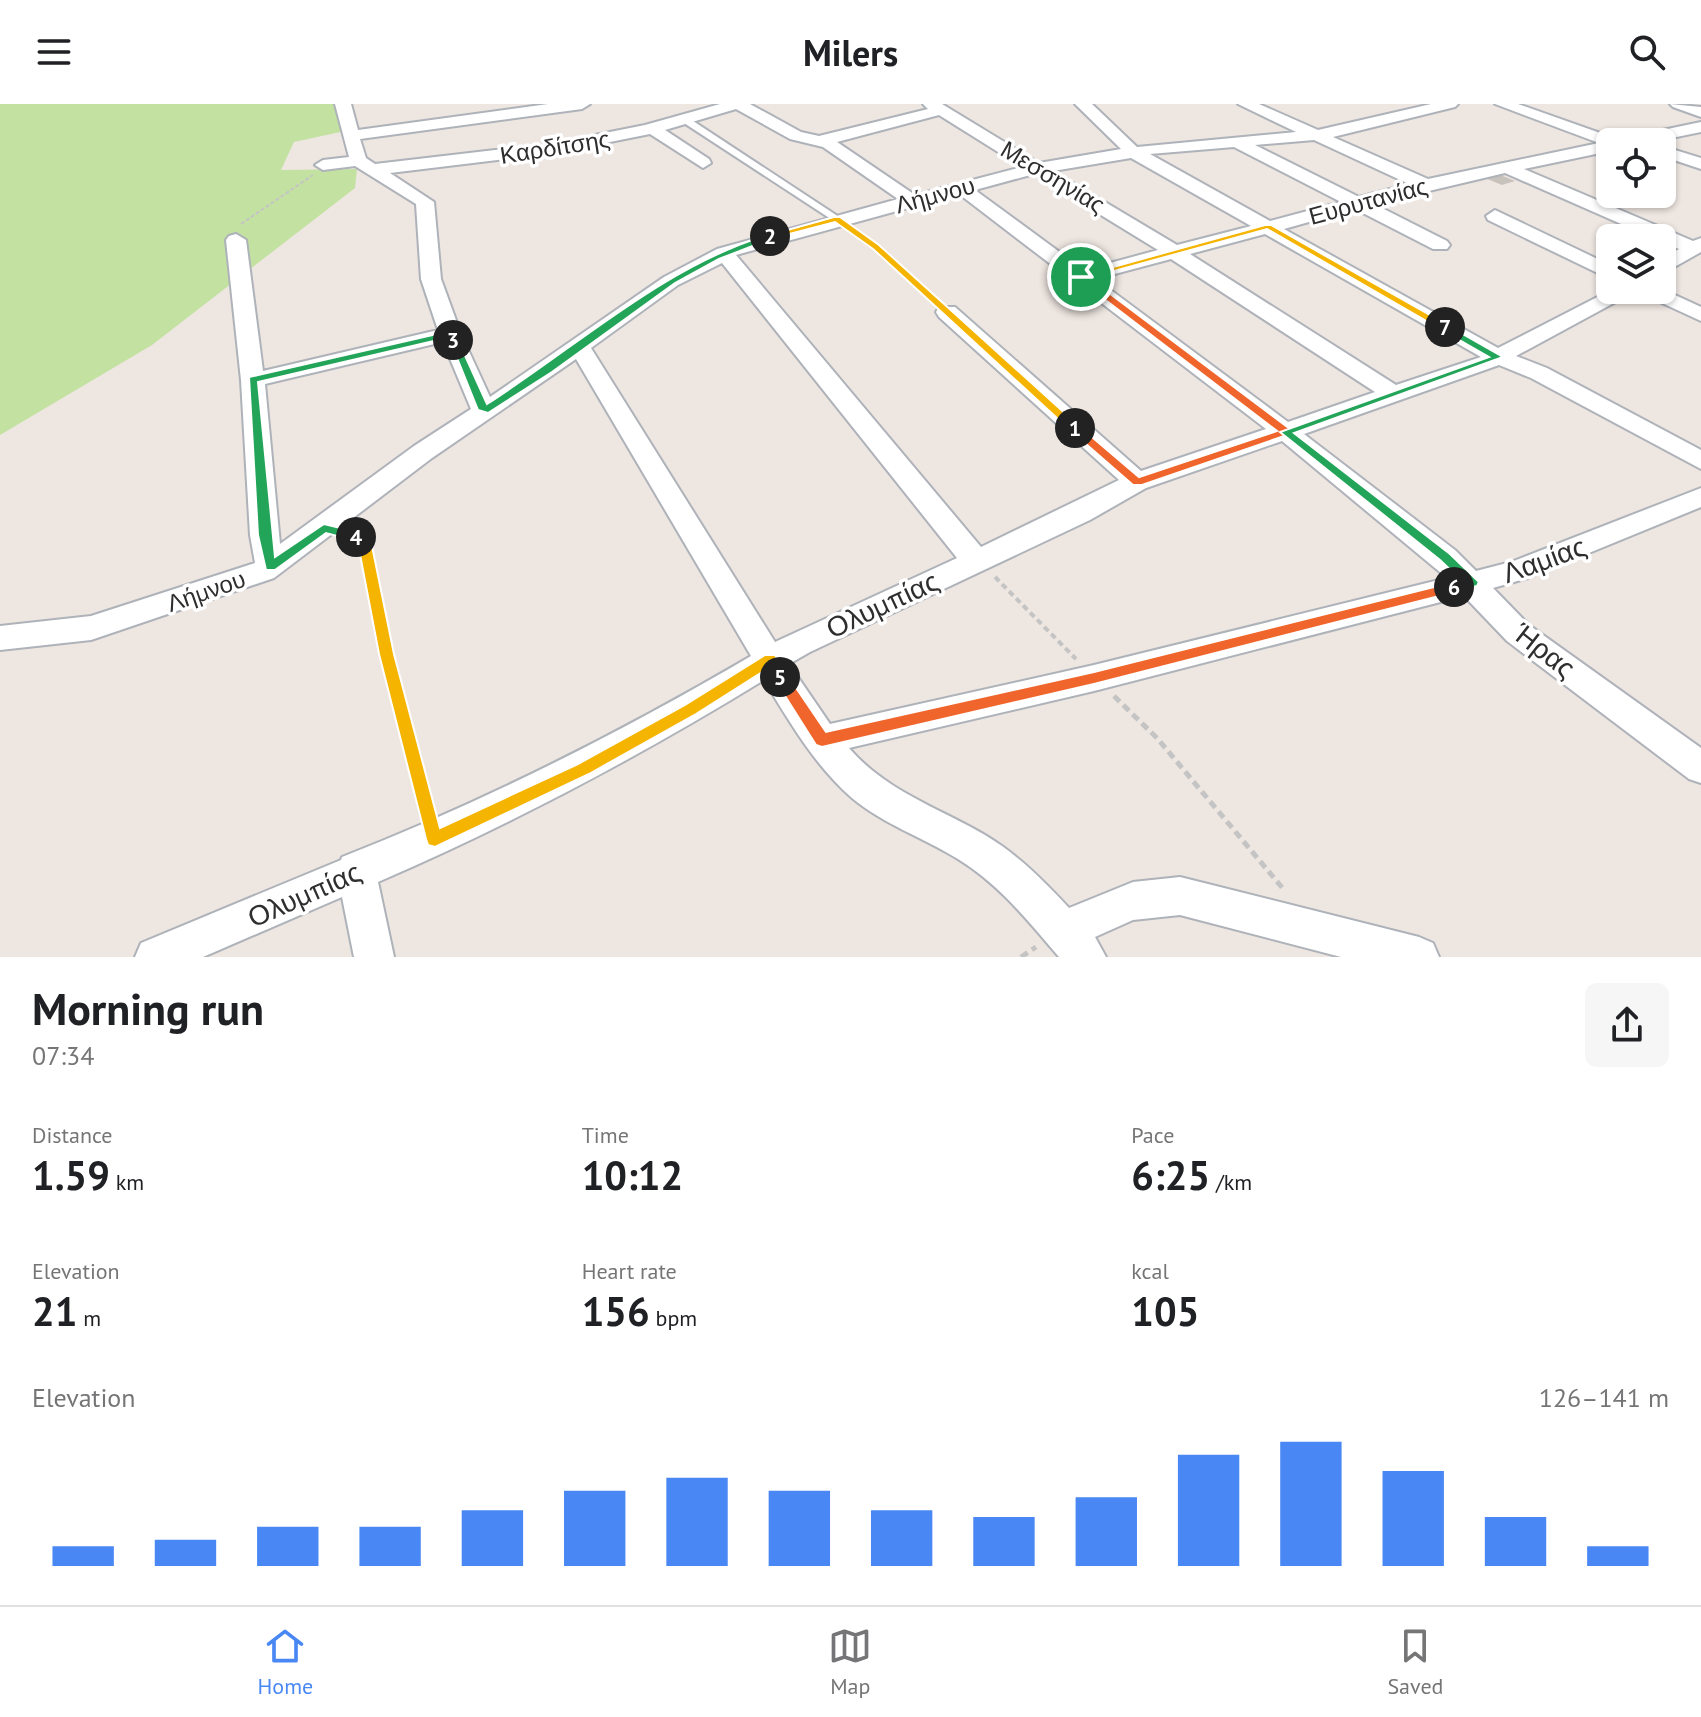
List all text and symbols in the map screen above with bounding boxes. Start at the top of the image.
text: Milers [803,29,898,76]
icon: menu [32,30,76,74]
icon: search [1625,30,1669,74]
street label: Καρδίτσης [498,123,612,171]
map controls [1596,128,1676,304]
button: locate [1596,128,1676,208]
street label: Μεσσηνίας [995,134,1111,220]
street label: Λήμνου [892,170,978,220]
street label: Ευρυτανίας [1305,170,1431,232]
pin: 2 [750,216,790,256]
text: 2 [764,222,776,250]
button: layers [1596,224,1676,304]
pin [1047,243,1115,311]
icon: arrive [1059,255,1103,299]
pin: 7 [1425,307,1465,347]
text: 7 [1439,313,1451,341]
pin: 3 [433,320,473,360]
text: 3 [447,326,459,354]
pin: 1 [1055,408,1095,448]
text: 1 [1069,414,1081,442]
pin: 4 [336,517,376,557]
text: 4 [350,523,362,551]
street label: Λαμίας [1497,527,1591,591]
street label: Ολυμπίας [820,562,944,646]
street label: Λήμνου [163,563,249,619]
pin: 6 [1434,567,1474,607]
text: 6 [1448,573,1460,601]
street label: Ήρας [1506,614,1584,686]
pin: 5 [760,657,800,697]
text: 5 [774,663,786,691]
street label: Ολυμπίας [241,853,367,935]
text: Morning run [32,980,264,1037]
button: share [1585,983,1669,1067]
text: 07:34 [32,1039,94,1072]
text: Distance [32,1121,113,1149]
text: Time [582,1121,629,1149]
text: Pace [1131,1121,1174,1149]
text: 1.59 [32,1149,110,1201]
text: 10:12 [582,1149,683,1201]
text: 6:25 [1131,1149,1210,1201]
text: km [110,1168,144,1196]
text: /km [1210,1168,1252,1196]
text: Elevation [32,1257,120,1285]
text: Heart rate [582,1257,677,1285]
text: kcal [1131,1257,1169,1285]
text: 21 [32,1285,77,1337]
text: 156 [582,1285,650,1337]
text: 105 [1131,1285,1199,1337]
text: m [77,1304,101,1332]
text: bpm [650,1304,697,1332]
text: Elevation [32,1381,136,1414]
text: 126–141 m [1539,1381,1669,1414]
tab: Home [258,1624,313,1700]
tab: Map [828,1624,872,1700]
tab: Saved [1387,1624,1443,1700]

